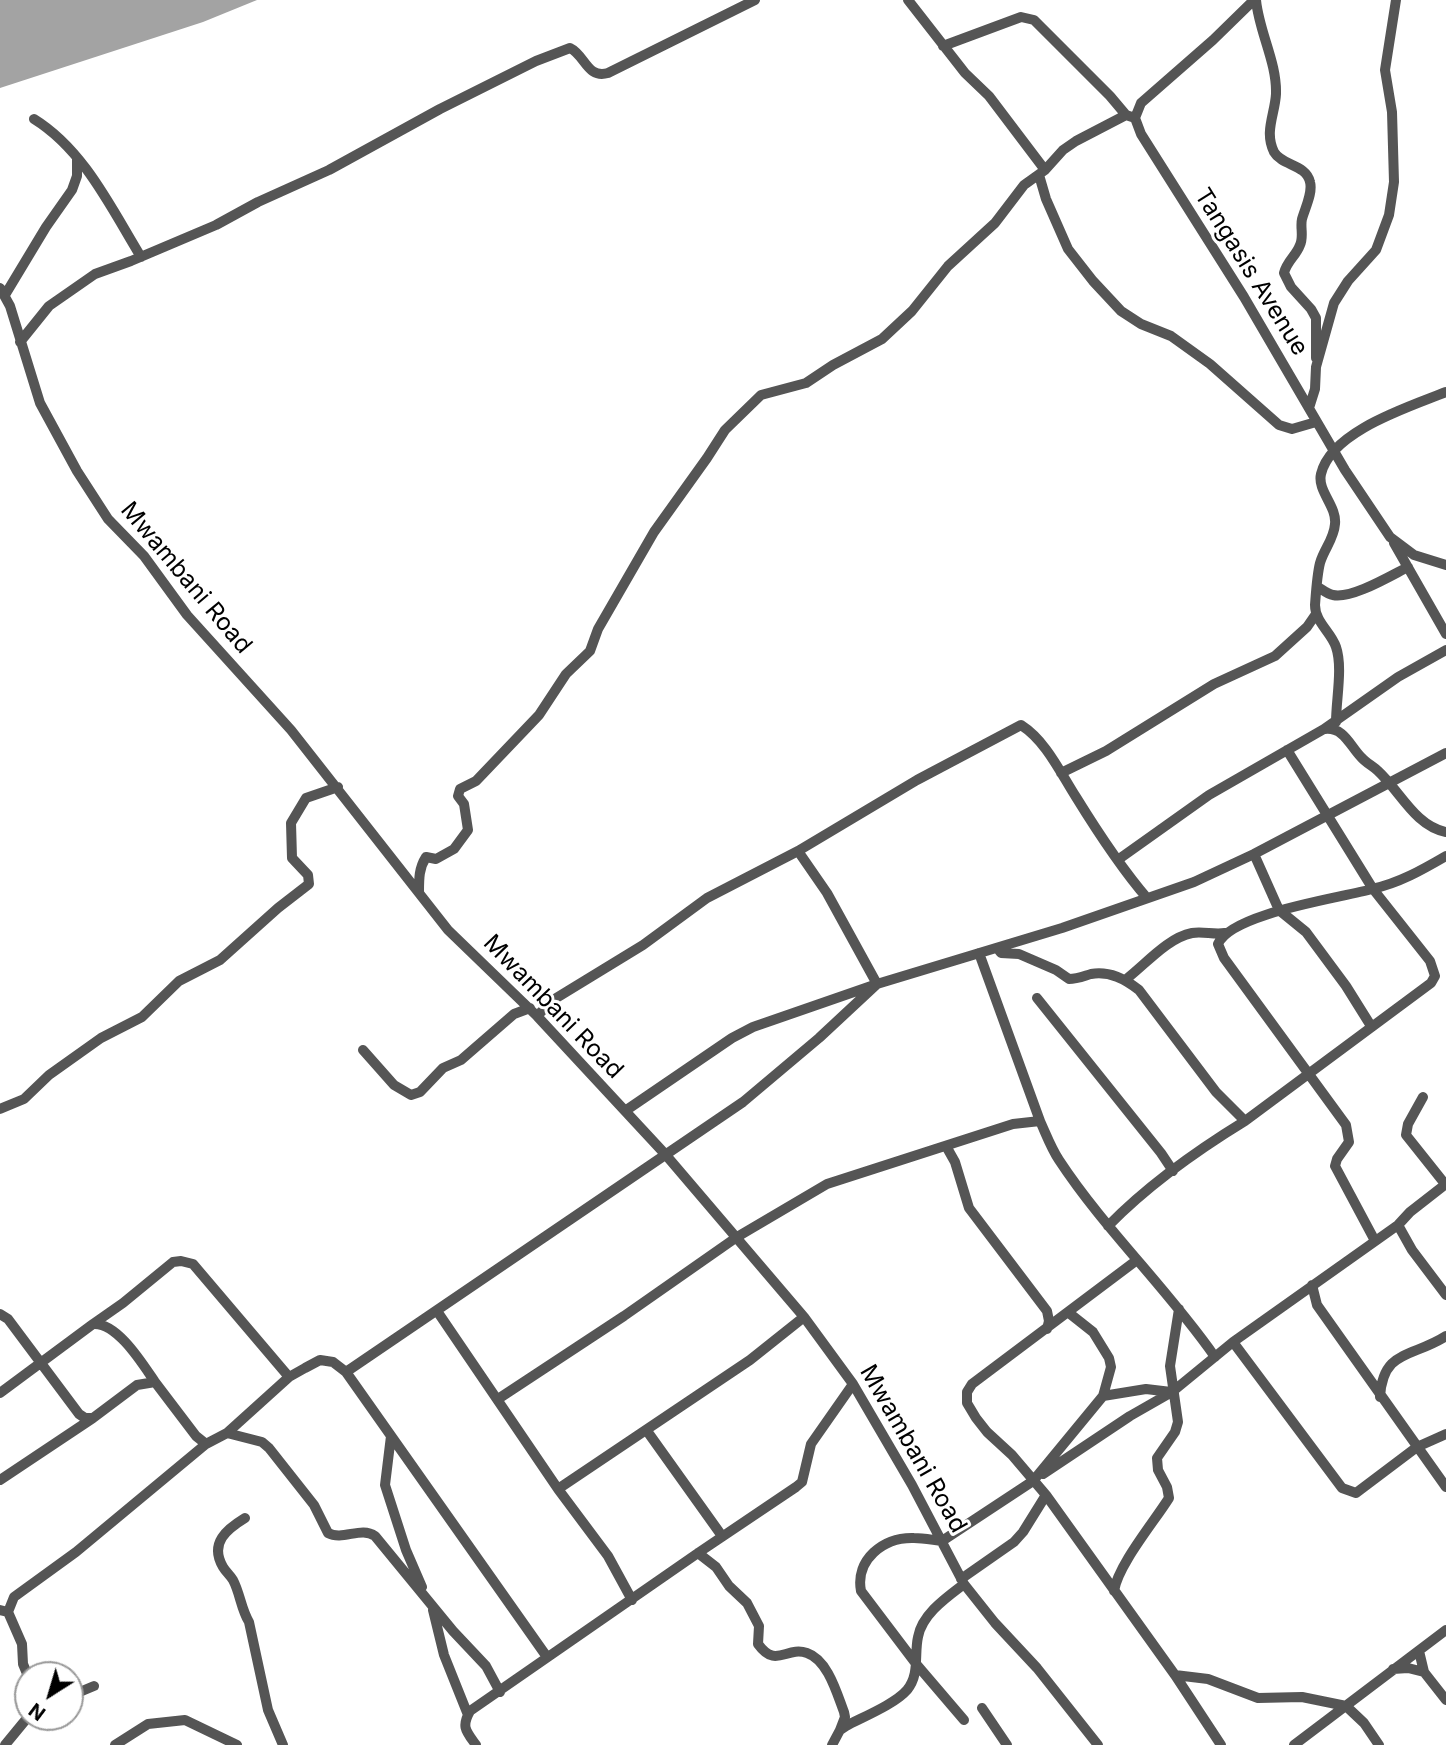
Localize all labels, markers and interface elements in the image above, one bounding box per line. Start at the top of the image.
street label: Tangasis Avenue [1188,183,1314,361]
street label: Mwambani Road [114,496,258,660]
street label: Mwambani Road [477,929,629,1085]
street label: Mwambani Road [853,1360,973,1538]
north arrow [14,1661,84,1731]
text: N [25,1698,50,1725]

